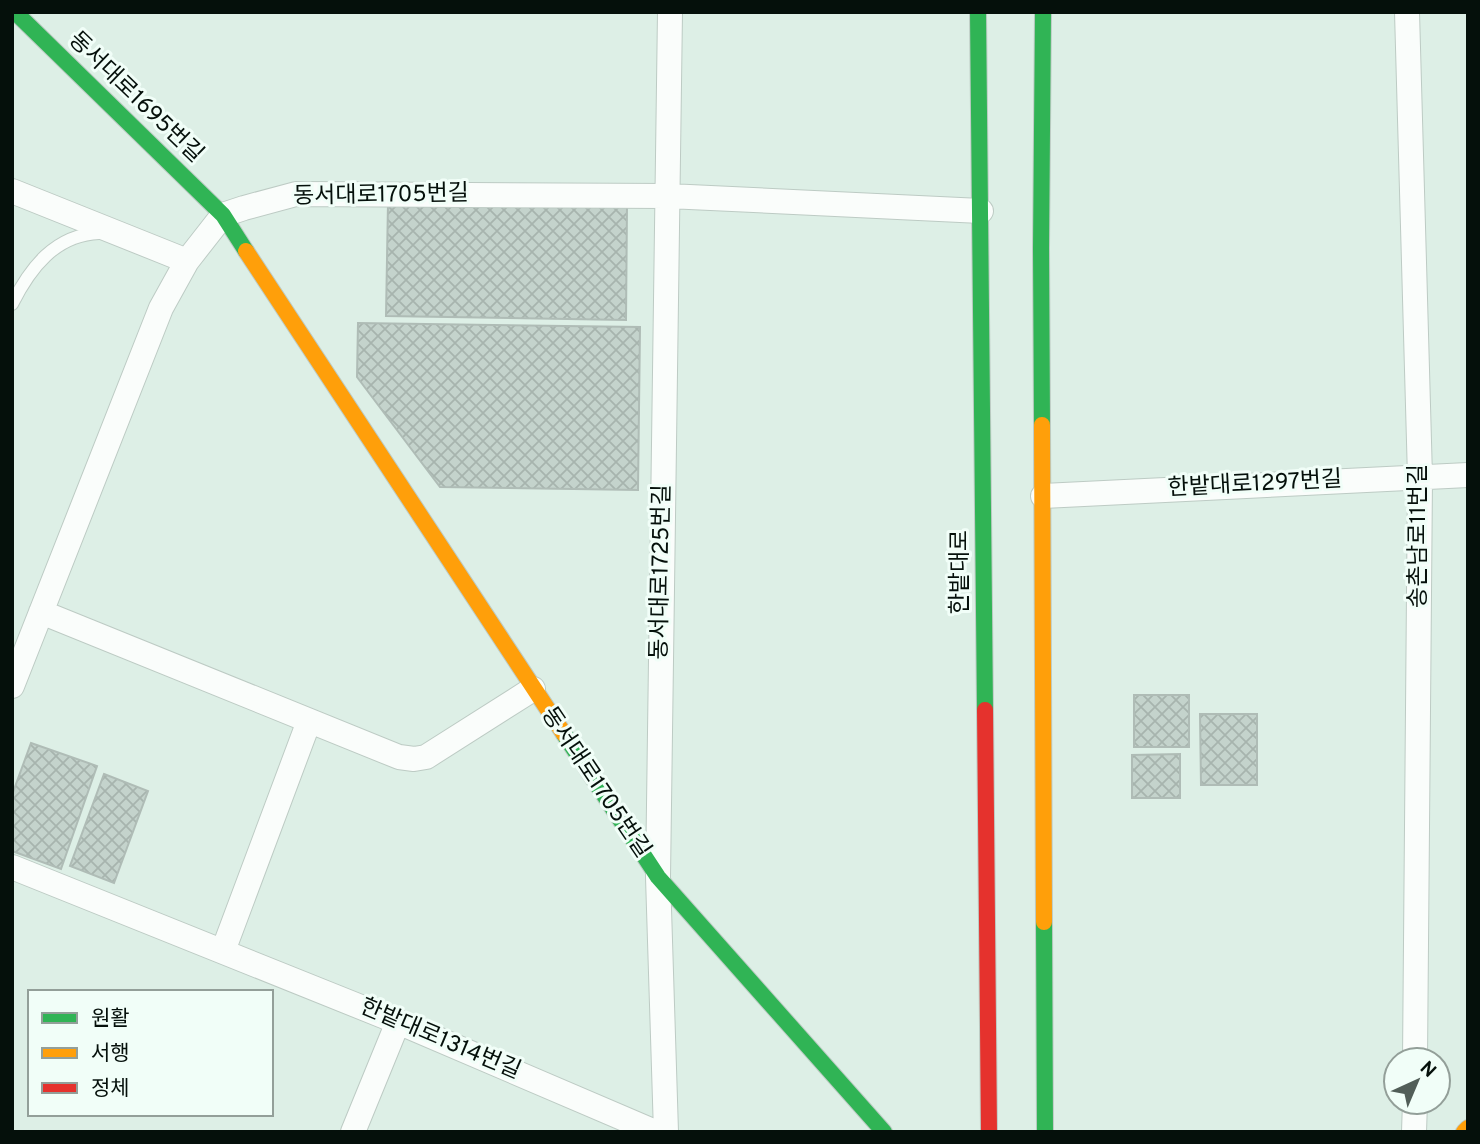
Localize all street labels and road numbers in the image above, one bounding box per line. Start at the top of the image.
street label: 동서대로1695번길 [61,26,209,170]
street label: 동서대로1705번길 [293,180,469,212]
street label: 송촌남로11번길 [1405,464,1434,608]
street label: 한밭대로1297번길 [1167,466,1343,504]
street label: 동서대로1725번길 [646,484,678,660]
street label: 한밭대로 [947,530,976,614]
street label: 동서대로1705번길 [534,702,656,864]
street label: 한밭대로1314번길 [355,993,525,1087]

